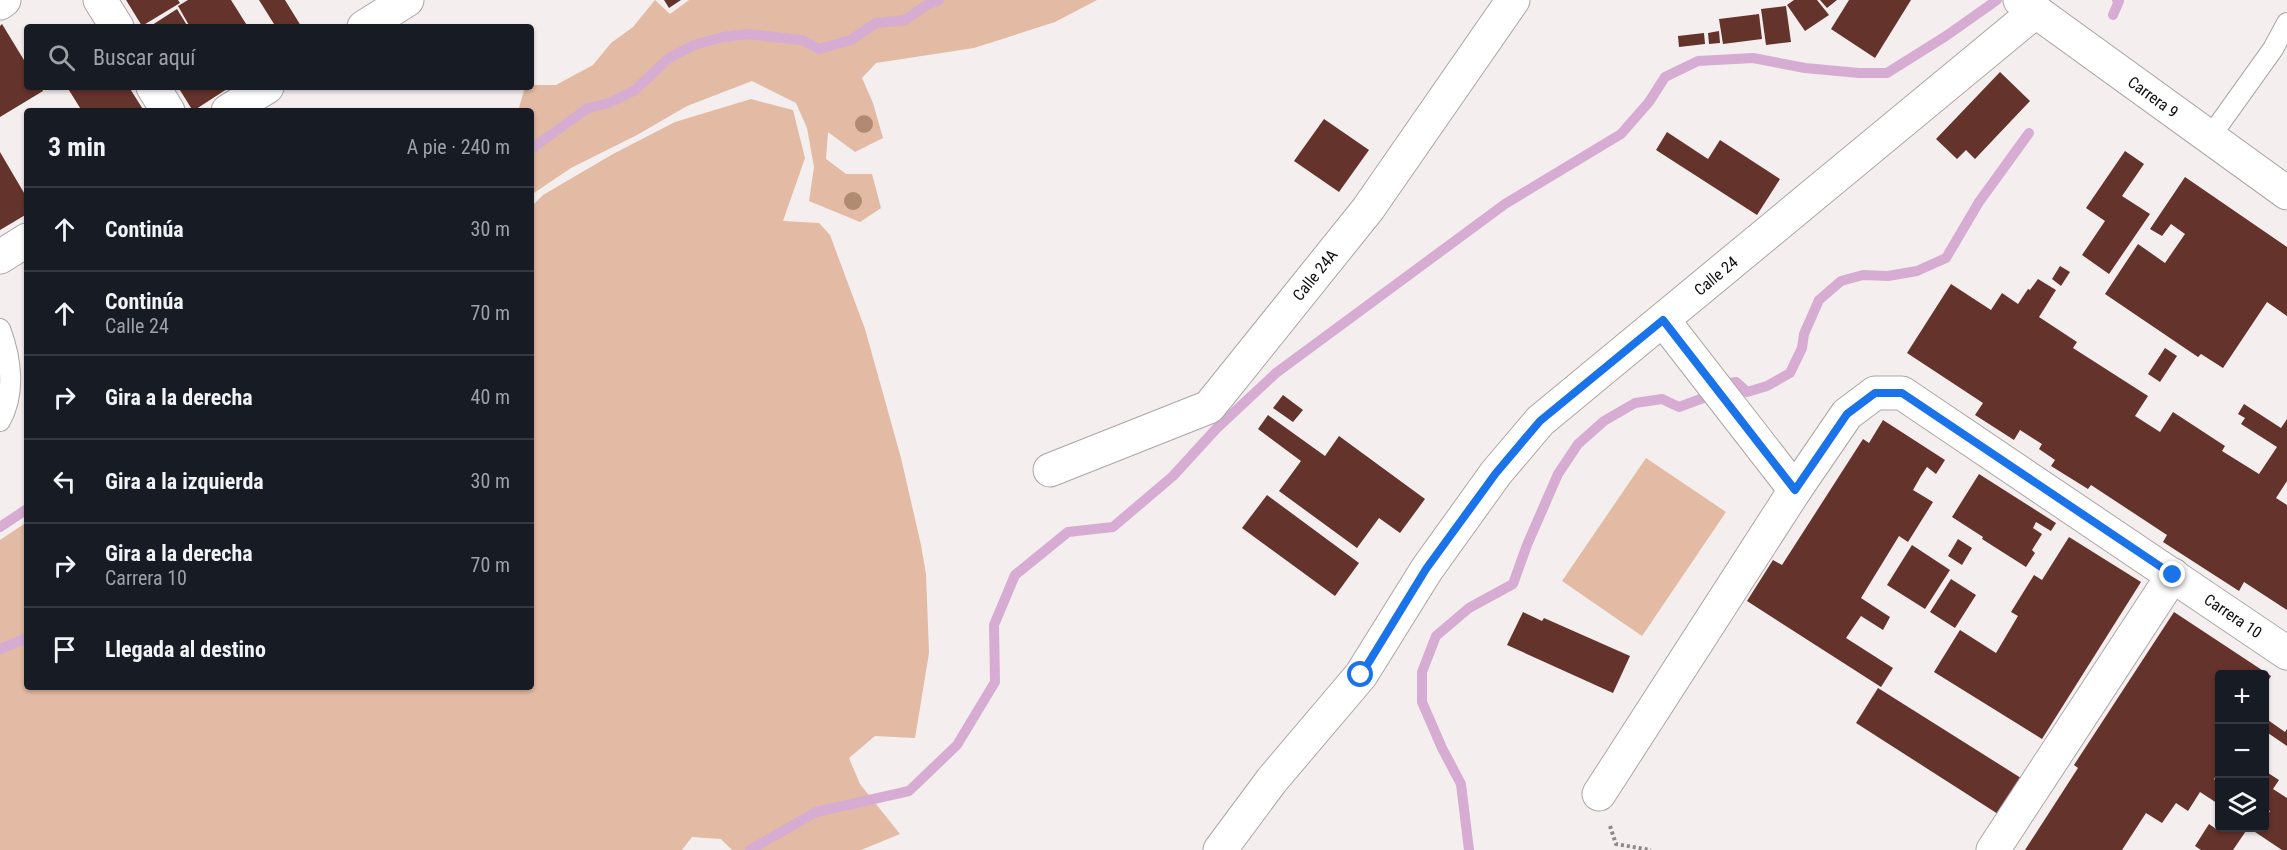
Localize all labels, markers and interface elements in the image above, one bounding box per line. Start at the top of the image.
search box [24,24,534,90]
icon: search [45,41,78,74]
text: Buscar aquí [93,45,196,70]
street label: Carrera 9 [2124,72,2182,122]
text: 3 min [48,132,106,162]
text: A pie · 240 m [407,135,510,159]
icon: ahead [48,213,81,246]
text: Continúa [105,217,184,242]
text: 30 m [471,217,510,241]
street label: Calle 24A [1289,246,1341,304]
street label: Calle 24 [1690,252,1742,300]
text: Continúa [105,289,184,314]
icon: ahead [48,297,81,330]
text: 70 m [471,301,510,325]
text: Calle 24 [105,314,169,338]
icon: right [48,381,81,414]
text: Gira a la derecha [105,385,253,410]
text: 40 m [471,385,510,409]
icon: left [48,465,81,498]
text: Gira a la izquierda [105,469,264,494]
text: 30 m [471,469,510,493]
text: Gira a la derecha [105,541,253,566]
icon: right [48,549,81,582]
text: 70 m [471,553,510,577]
route end [2159,561,2185,587]
text: Carrera 10 [105,566,187,590]
street label: Carrera 10 [2201,590,2265,642]
icon: arrive [48,633,81,666]
text: Llegada al destino [105,637,266,662]
route start [1347,661,1373,687]
map controls [2215,670,2269,832]
button: + [2215,670,2269,724]
button: − [2215,724,2269,778]
button: layers [2215,778,2269,832]

